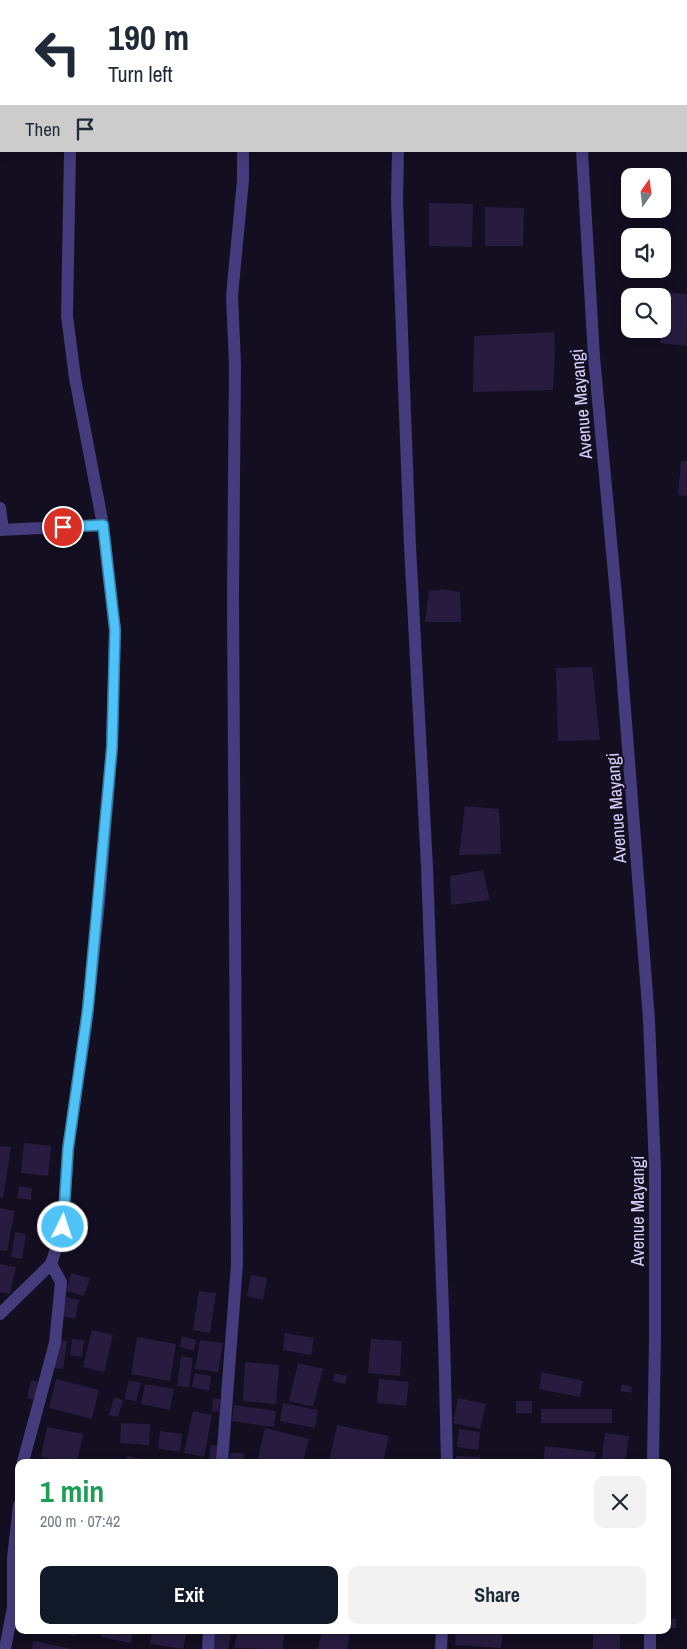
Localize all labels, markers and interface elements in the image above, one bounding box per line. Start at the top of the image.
text: 190 m [108,14,189,61]
icon: left [25,20,90,85]
text: Turn left [108,59,173,89]
icon: arrive [71,115,99,143]
text: Then [25,116,61,142]
north arrow [621,168,671,218]
map controls [621,168,671,338]
button: sound [621,228,671,278]
button: search [621,288,671,338]
street label: Avenue Mayangi [564,348,598,461]
pin [42,506,84,548]
icon: arrive [49,513,77,541]
street label: Avenue Mayangi [600,752,632,865]
street label: Avenue Mayangi [625,1156,650,1267]
position arrow [36,1200,88,1252]
text: 1 min [40,1471,104,1511]
button: close [594,1476,646,1528]
text: 200 m · 07:42 [40,1510,120,1532]
button: Exit [40,1566,338,1624]
button: Share [348,1566,646,1624]

